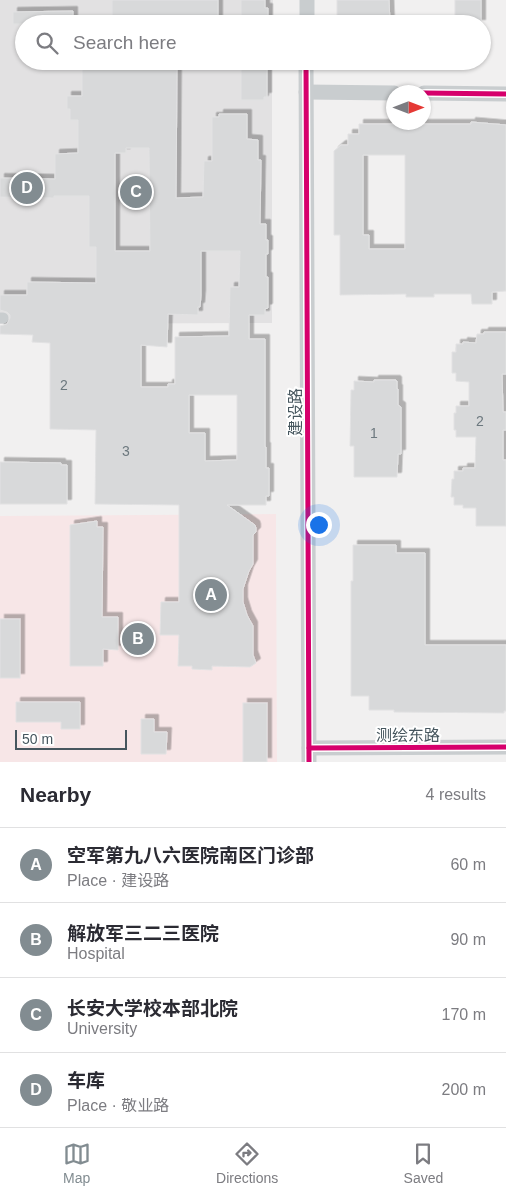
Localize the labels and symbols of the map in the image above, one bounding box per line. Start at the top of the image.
north arrow [386,85,431,130]
pin: D [11,169,43,207]
pin: C [120,173,152,211]
house number: 2 [60,377,68,393]
street label: 建设路 [287,388,304,436]
house number: 2 [476,413,484,429]
house number: 1 [370,425,378,441]
house number: 3 [122,443,130,459]
your location [306,512,332,538]
pin: A [195,576,227,614]
pin: B [122,620,154,658]
scale bar [15,727,128,750]
street label: 测绘东路 [376,727,440,744]

